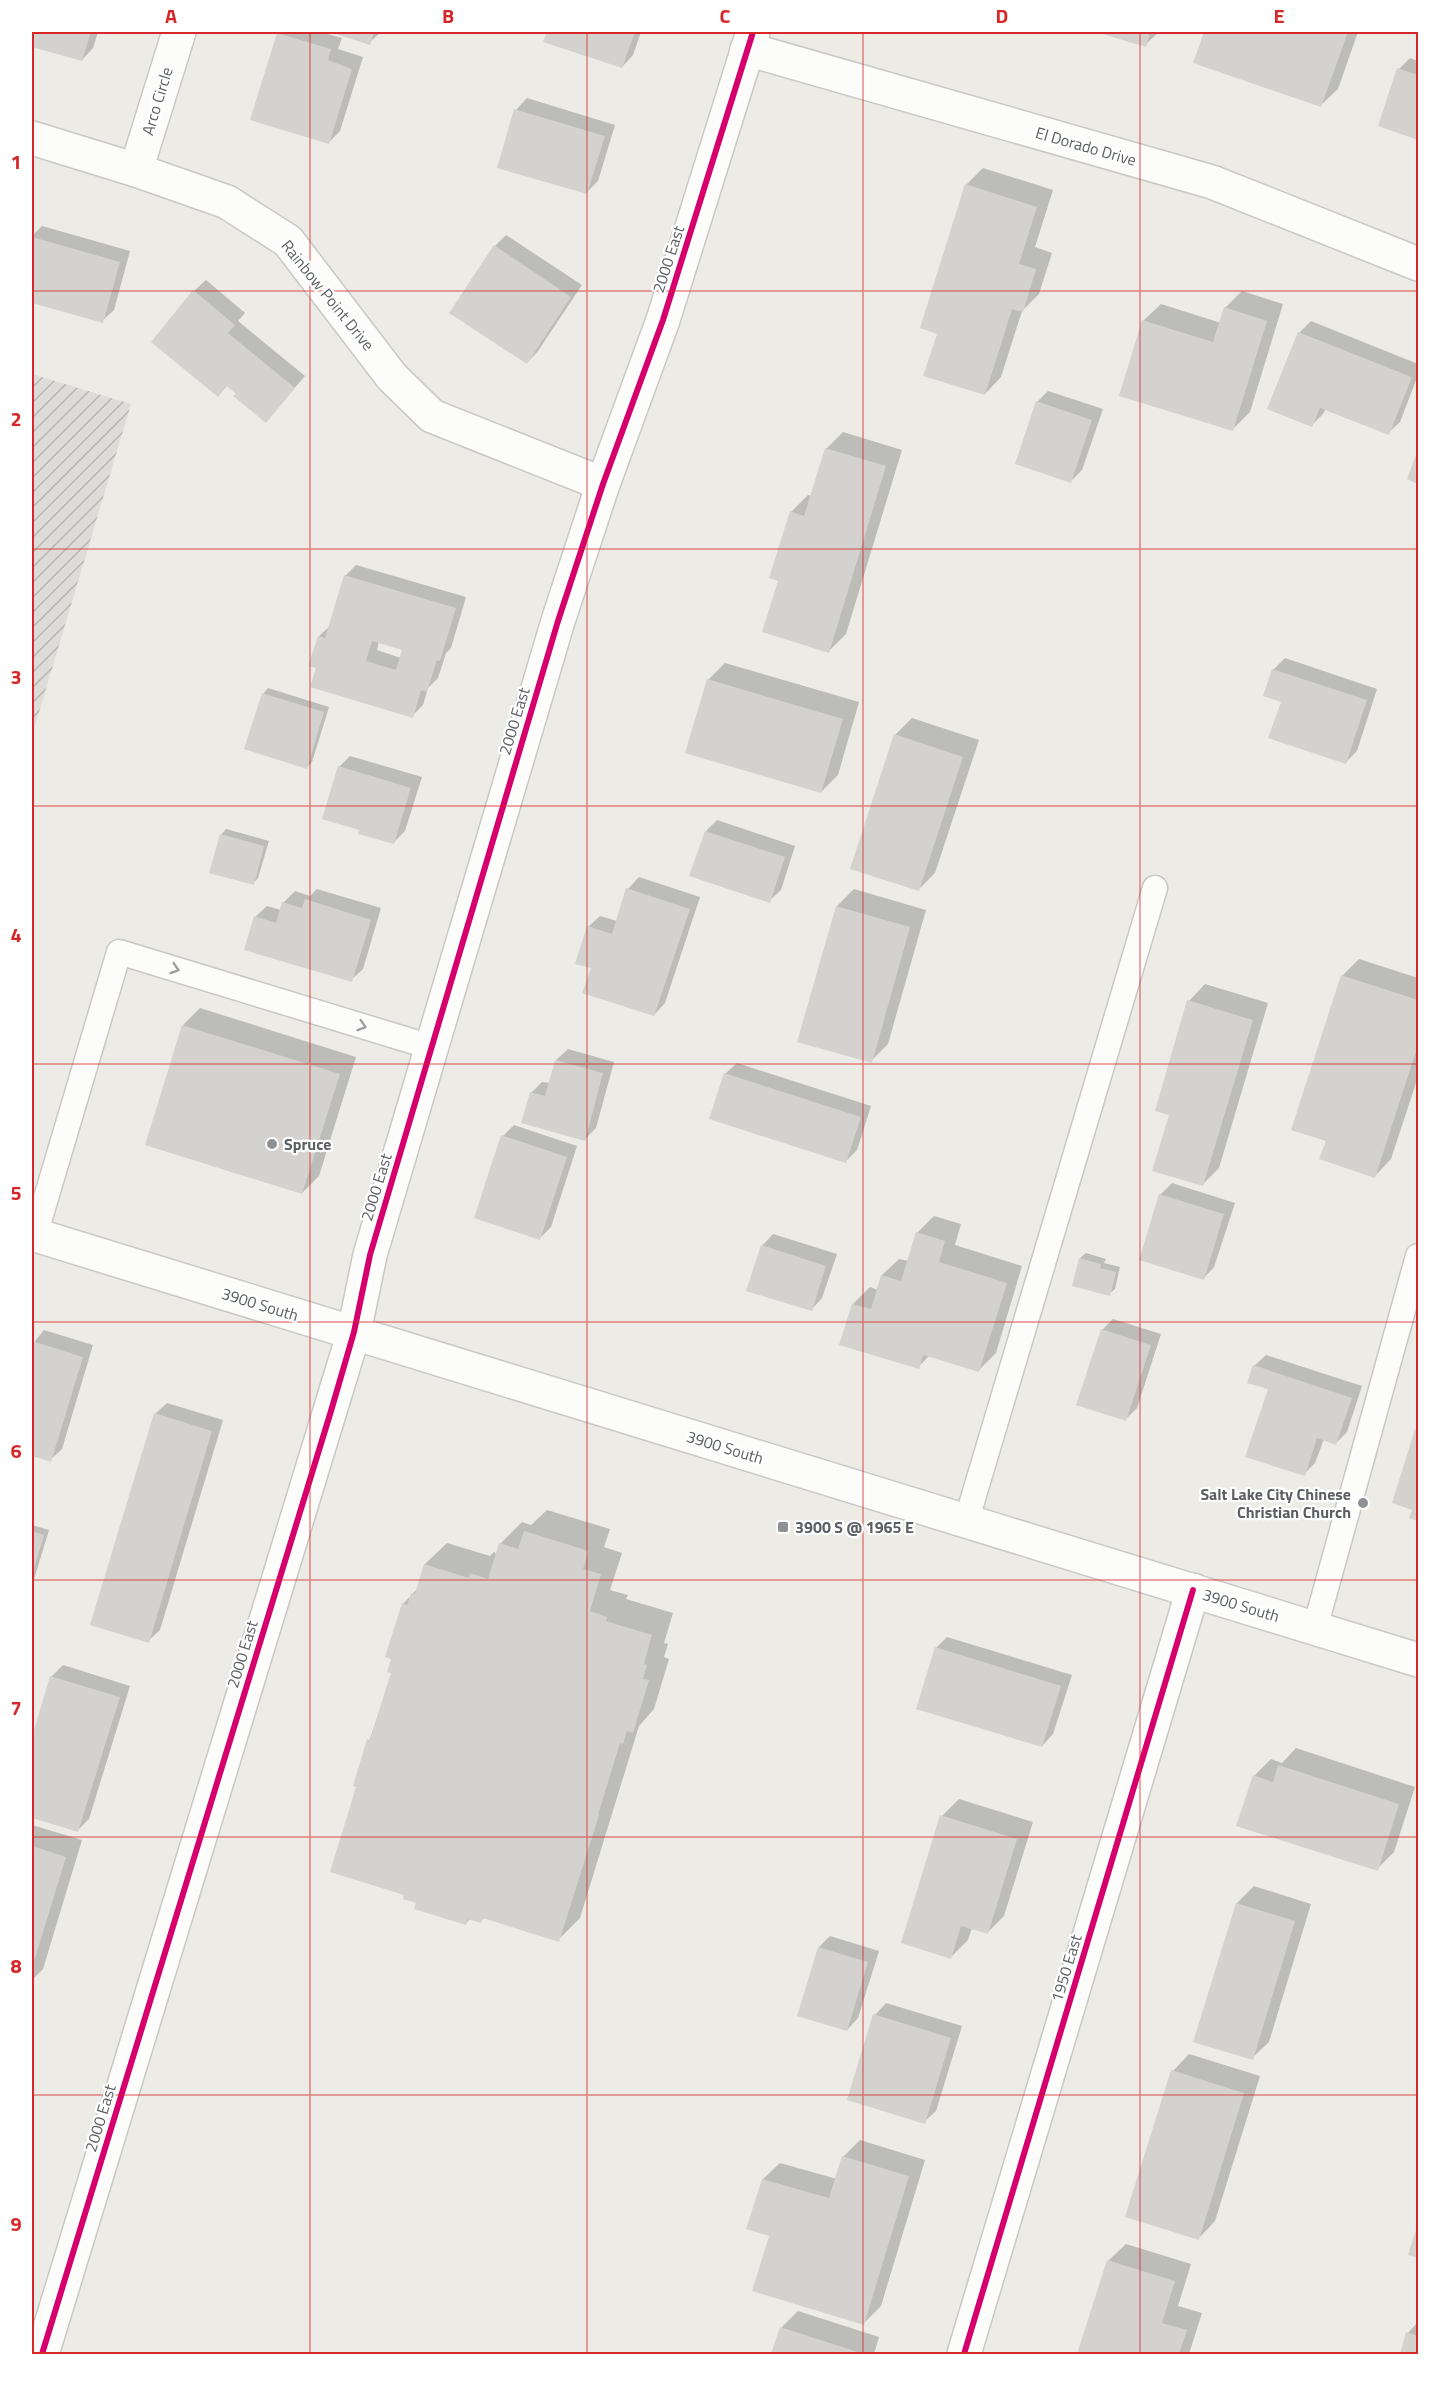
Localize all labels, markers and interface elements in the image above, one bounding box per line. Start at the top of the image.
text: A [165,0,177,31]
text: B [442,0,454,31]
text: C [720,0,731,31]
text: D [996,0,1008,31]
text: E [1273,0,1285,31]
street label: Arco Circle [135,64,179,138]
street label: El Dorado Drive [1033,120,1139,172]
text: 1 [10,146,22,177]
street label: 2000 East [646,222,690,296]
street label: Rainbow Point Drive [276,234,380,356]
text: 2 [10,403,22,434]
text: 3 [10,661,22,692]
street label: 2000 East [492,684,536,758]
text: 4 [10,919,22,950]
one-way arrow [169,962,180,974]
one-way arrow [356,1019,367,1031]
place label: Spruce [284,1132,331,1156]
marker: Spruce [265,1137,279,1151]
street label: 2000 East [354,1150,398,1224]
text: 5 [10,1177,22,1208]
street label: 3900 South [219,1281,301,1327]
street label: 3900 South [684,1424,766,1470]
text: 6 [10,1435,22,1466]
place label: Salt Lake City Chinese Christian Church [1200,1482,1351,1524]
marker: Salt Lake City Chinese Christian Church [1356,1496,1370,1510]
place label: 3900 S @ 1965 E [795,1515,914,1539]
marker: 3900 S @ 1965 E [776,1520,790,1534]
street label: 3900 South [1200,1582,1282,1628]
street label: 2000 East [220,1617,264,1691]
text: 7 [10,1692,22,1723]
street label: 1950 East [1044,1931,1088,2005]
text: 8 [10,1950,22,1981]
street label: 2000 East [78,2081,122,2155]
text: 9 [10,2208,22,2239]

